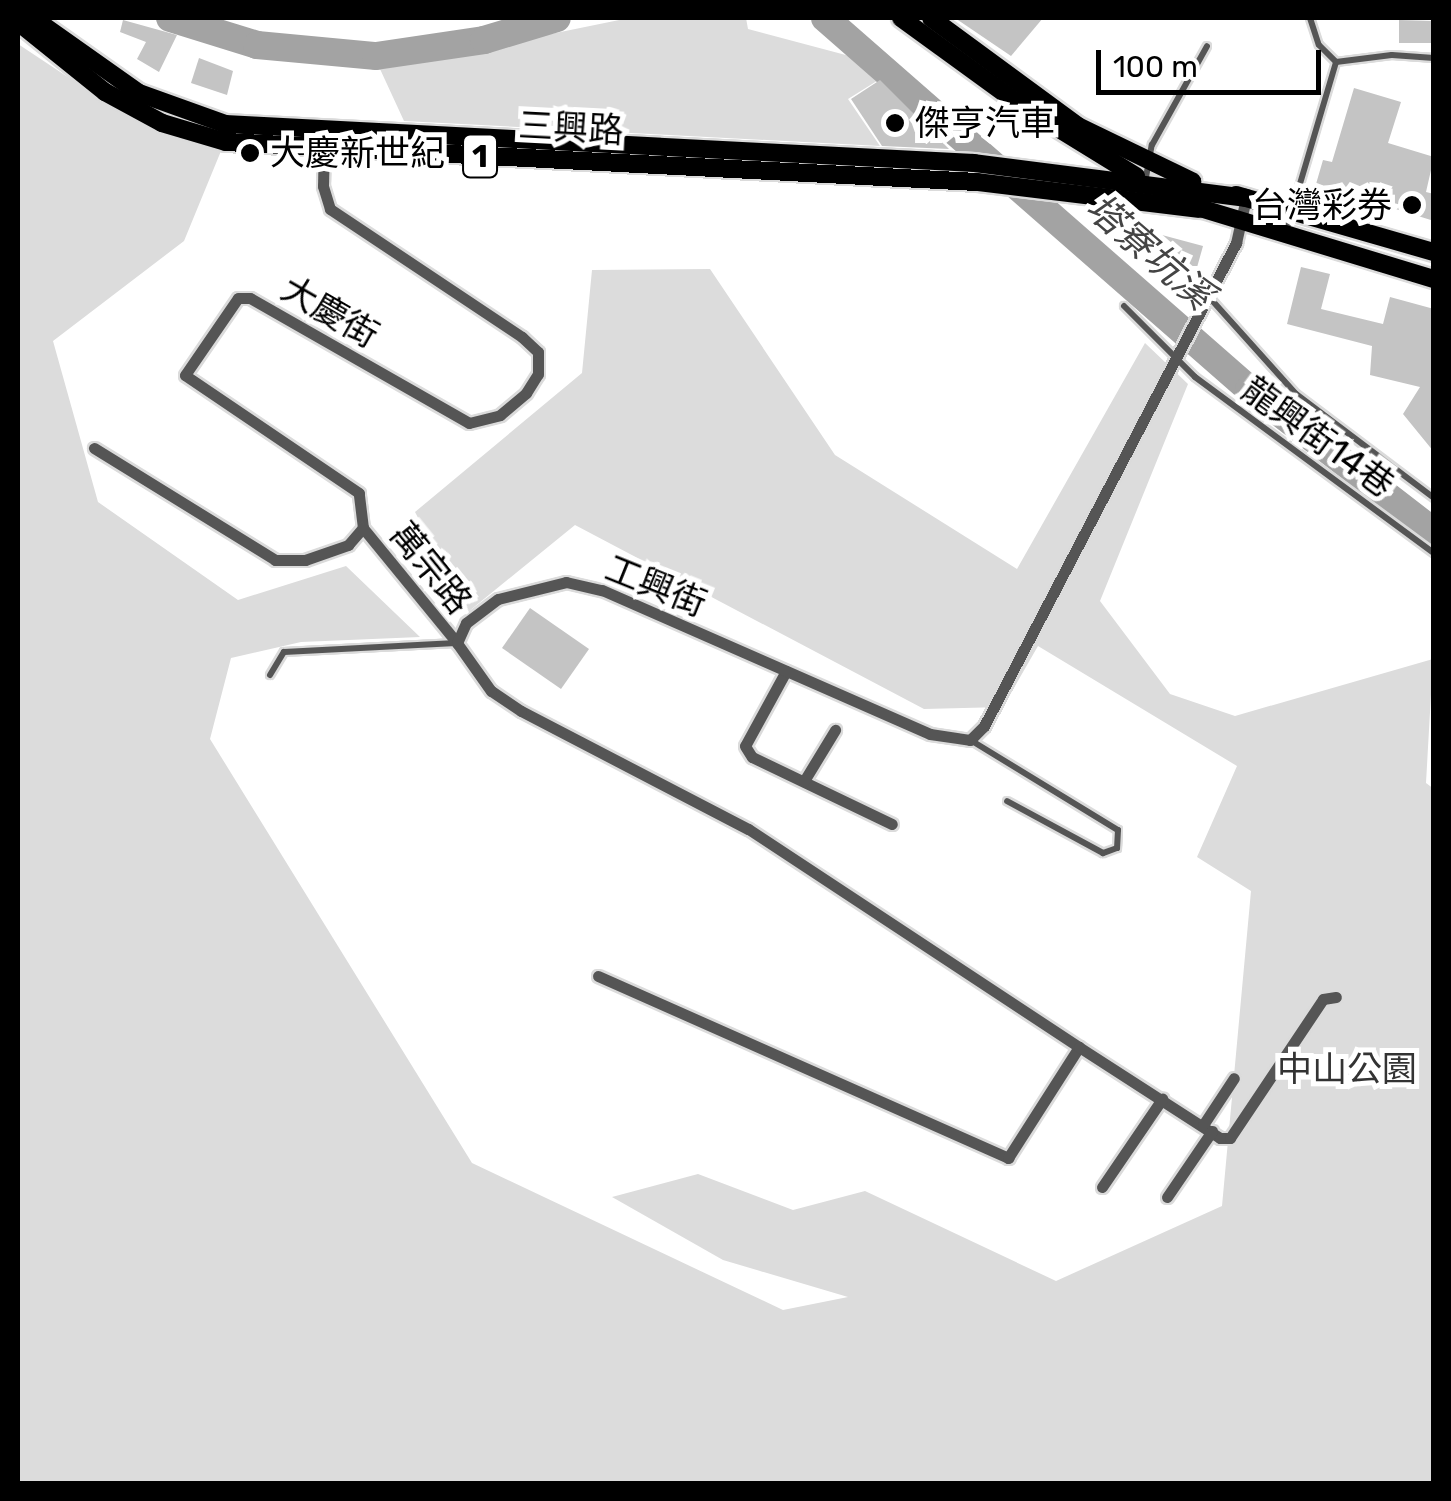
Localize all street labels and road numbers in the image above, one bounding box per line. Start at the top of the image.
street label: 三興路 [517,104,625,152]
road number: 1 [460,129,500,183]
street label: 大慶街 [274,268,386,356]
street label: 龍興街14巷 [1234,368,1402,506]
street label: 萬宗路 [382,514,480,622]
street label: 工興街 [599,547,713,625]

